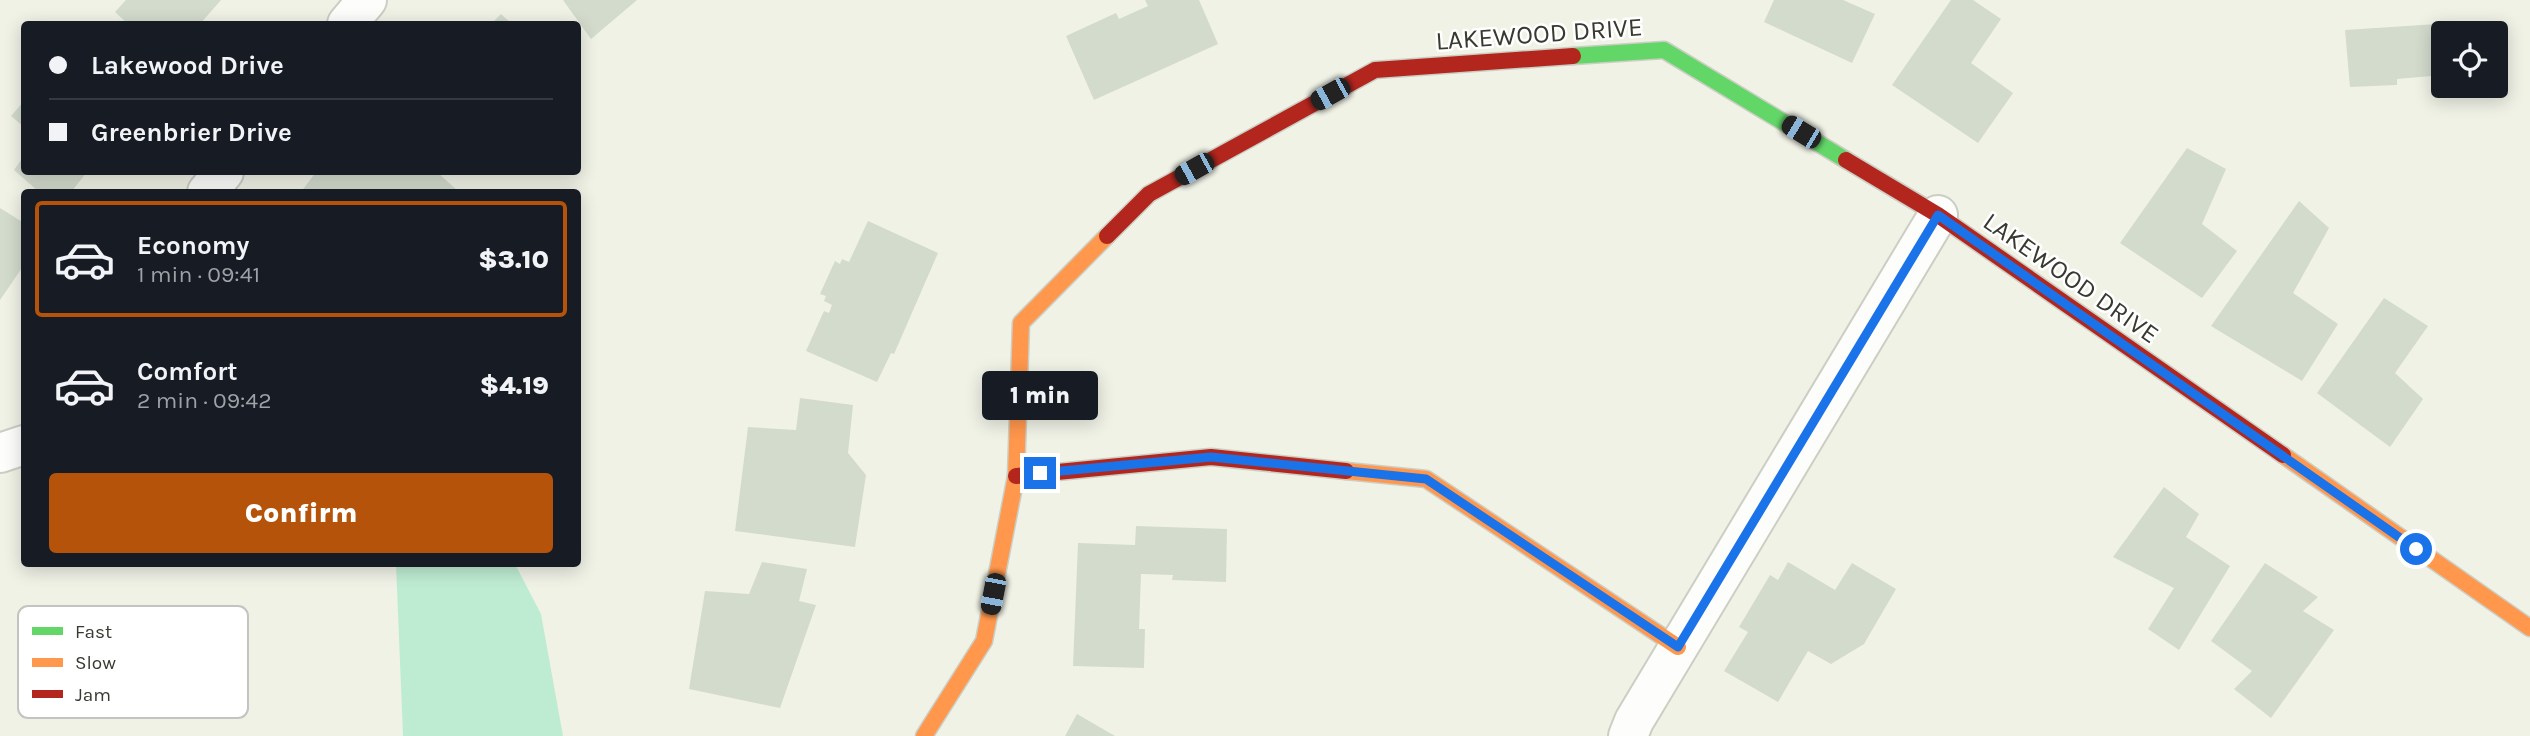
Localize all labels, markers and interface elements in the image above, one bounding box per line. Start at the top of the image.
street label: LAKEWOOD DRIVE [1435,11,1643,57]
map controls [2431,21,2508,98]
button: locate [2431,21,2508,98]
text: Lakewood Drive [91,50,284,81]
car [1307,75,1354,113]
car [1778,112,1825,152]
text: Greenbrier Drive [91,117,292,148]
car [1171,150,1218,188]
street label: LAKEWOOD DRIVE [1977,206,2165,350]
icon: car [53,228,116,291]
text: Economy [137,230,249,261]
text: $3.10 [478,244,549,275]
text: 1 min · 09:41 [137,261,260,288]
icon: car [53,354,116,417]
text: Comfort [137,356,238,387]
text: $4.19 [480,370,549,401]
callout: 1 min [982,372,1098,420]
text: 1 min [1010,382,1070,409]
text: 2 min · 09:42 [137,387,272,414]
route end [1024,457,1056,489]
button: Confirm [49,473,553,553]
route start [2400,533,2432,565]
car [979,571,1008,617]
legend [18,606,248,718]
text: Fast [75,621,112,643]
text: Slow [75,652,116,674]
text: Jam [75,684,111,706]

